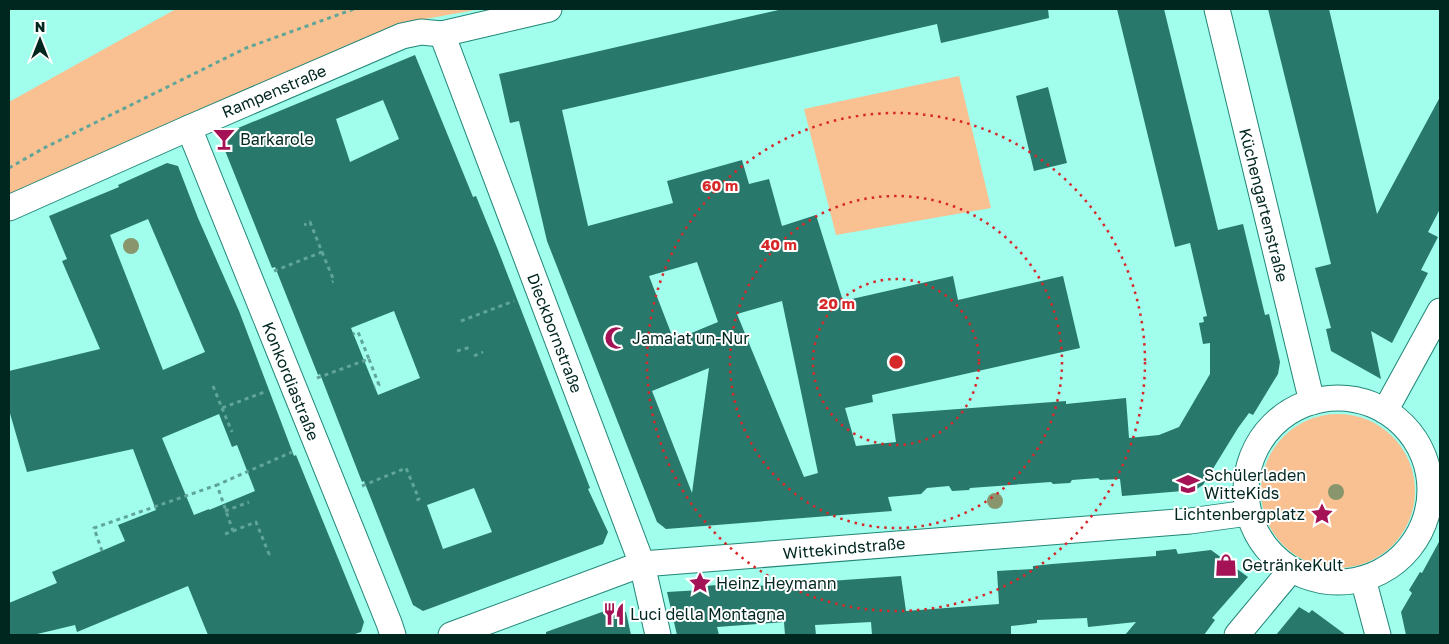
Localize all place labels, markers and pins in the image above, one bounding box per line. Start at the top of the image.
bar icon: Barkarole [211,126,237,152]
place label: Barkarole [240,129,314,149]
mosque icon: Jama'at un-Nur [603,325,629,351]
place label: Jama'at un-Nur [632,328,749,348]
centre of rings [887,353,905,371]
place label: Schülerladen WitteKids [1204,465,1306,503]
school or university icon: Schülerladen WitteKids [1175,471,1201,497]
place icon: Lichtenbergplatz [1309,501,1335,527]
place label: Lichtenbergplatz [1174,504,1305,524]
shop icon: GetränkeKult [1213,552,1239,578]
place label: GetränkeKult [1242,555,1344,575]
place icon: Heinz Heymann [687,570,713,596]
place label: Heinz Heymann [716,573,837,593]
restaurant icon: Luci della Montagna [601,601,627,627]
place label: Luci della Montagna [630,604,785,624]

